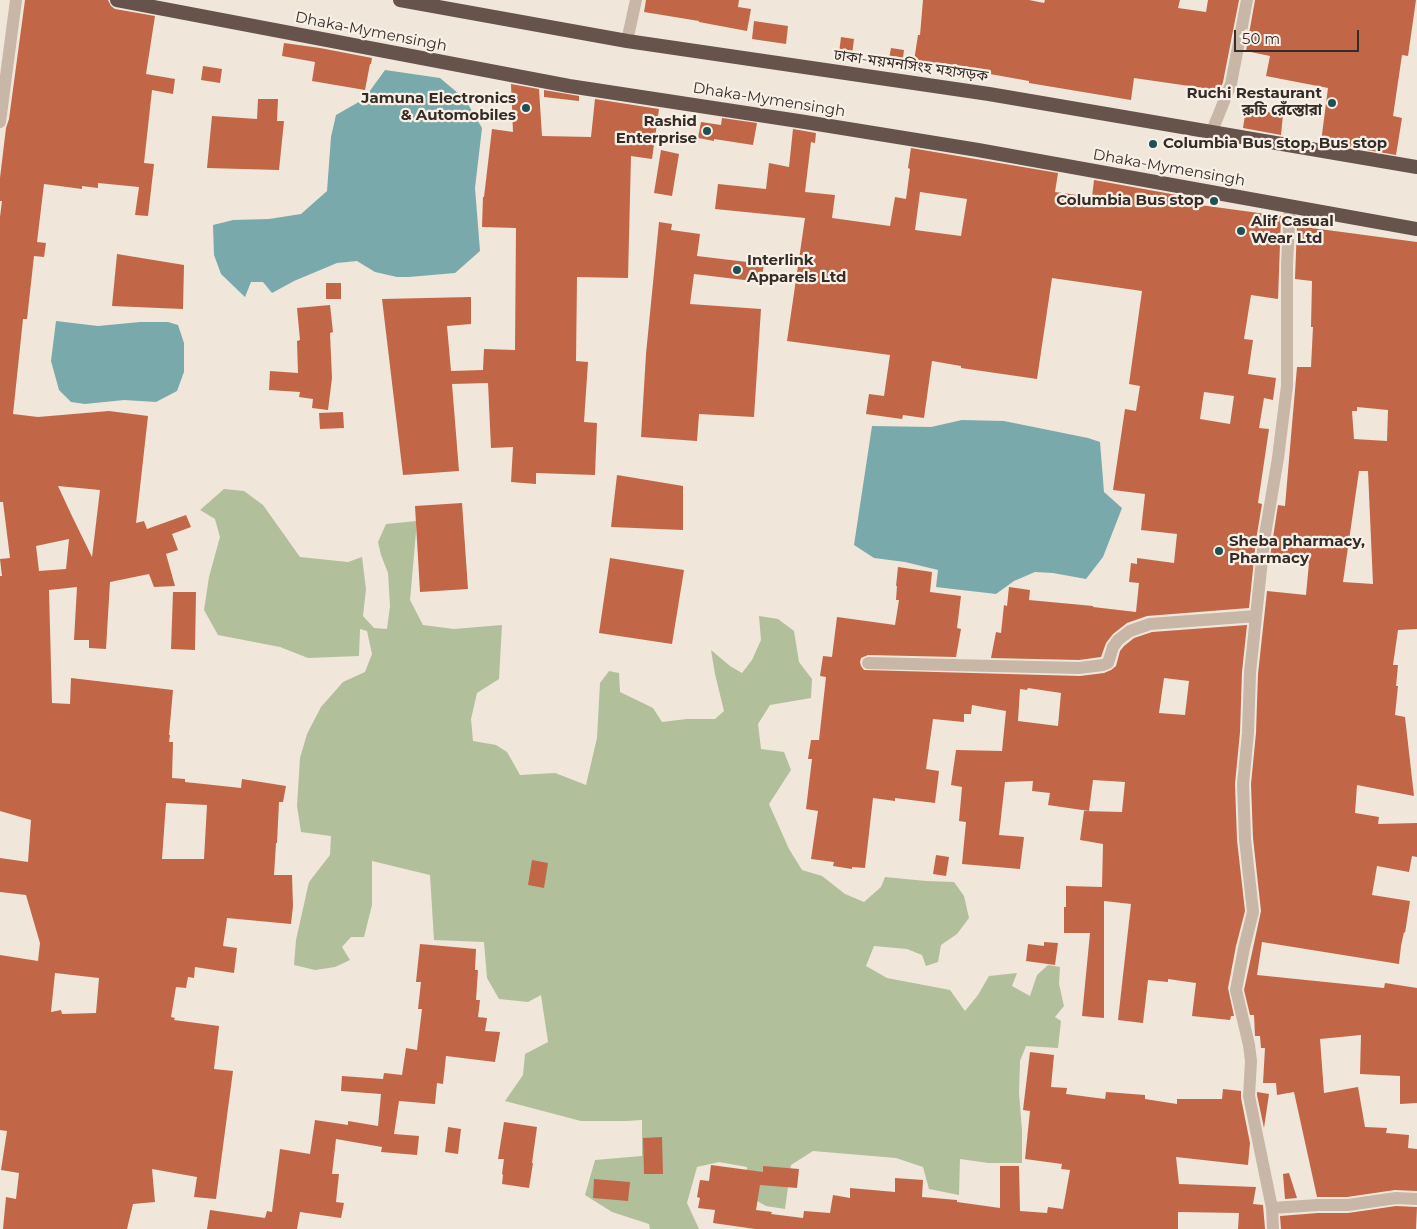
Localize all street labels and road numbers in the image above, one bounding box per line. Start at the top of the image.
street label: Dhaka-Mymensingh [294,8,448,56]
street label: ঢাকা-ময়মনসিংহ মহাসড়ক [833,46,989,86]
street label: Dhaka-Mymensingh [691,79,847,121]
street label: Dhaka-Mymensingh [1091,146,1247,190]

